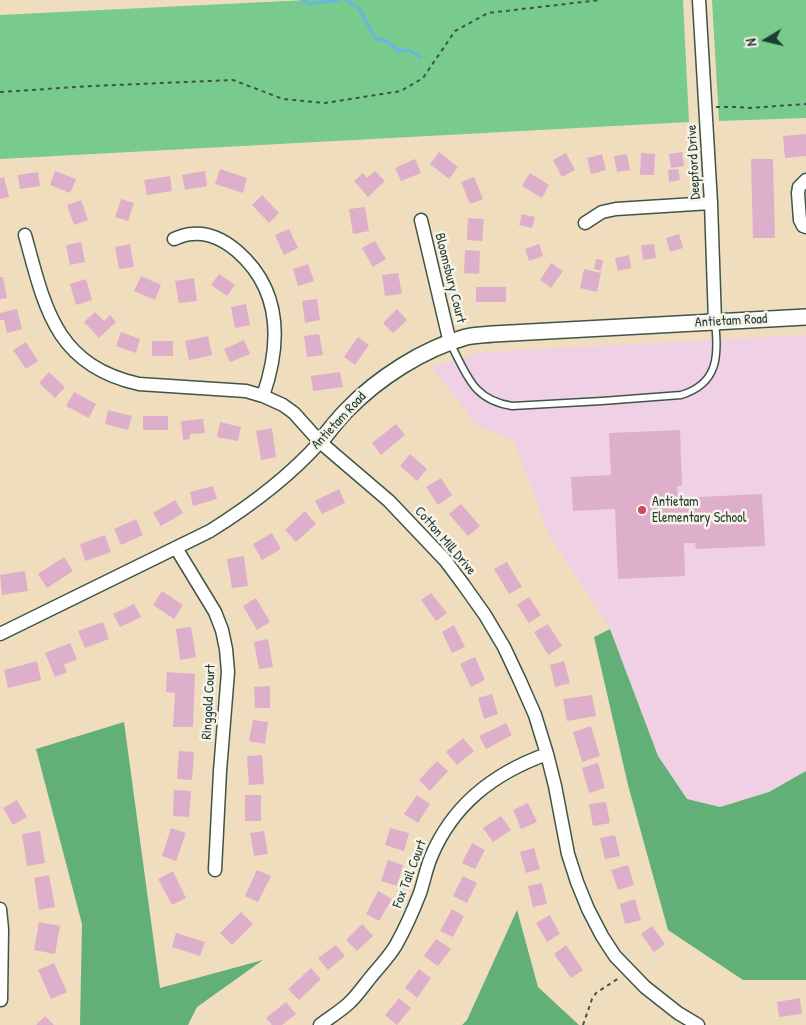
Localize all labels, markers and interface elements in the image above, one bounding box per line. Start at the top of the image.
north arrow [741,15,791,65]
text: N [741,37,761,48]
street label: Deepford Drive [684,124,704,200]
street label: Bloomsbury Court [431,231,469,325]
street label: Antietam Road [694,311,768,331]
street label: Antietam Road [308,389,370,453]
place label: Antietam Elementary School [652,494,746,526]
street label: Cotton Mill Drive [411,503,479,579]
marker: Antietam Elementary School [636,504,648,516]
street label: Ringgold Court [199,664,219,740]
street label: Fox Tail Court [389,838,431,910]

